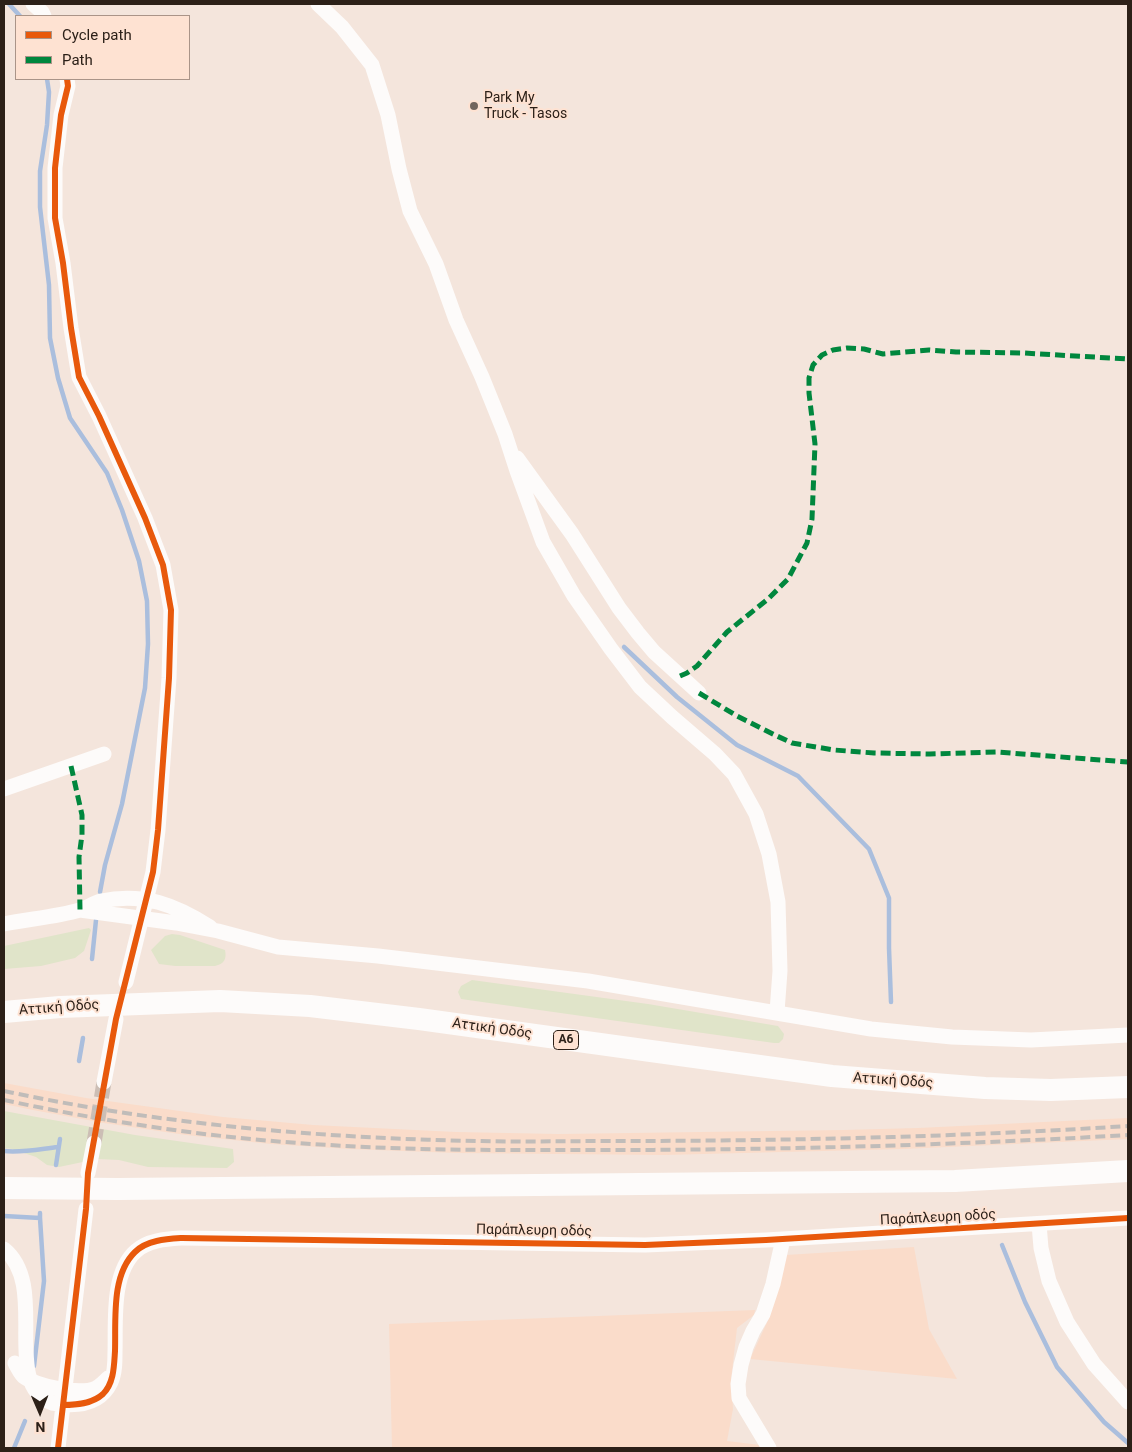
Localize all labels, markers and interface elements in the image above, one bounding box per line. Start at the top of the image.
legend [15,15,190,80]
text: Cycle path [62,26,132,44]
text: Path [62,51,93,69]
place label: Park My Truck - Tasos [484,90,567,122]
marker: Park My Truck - Tasos [468,100,480,112]
street label: Αττική Οδός [18,997,100,1019]
street label: Αττική Οδός [451,1015,533,1043]
road number: Α6 [554,1030,578,1050]
street label: Αττική Οδός [852,1070,934,1092]
street label: Παράπλευρη οδός [880,1207,996,1229]
street label: Παράπλευρη οδός [476,1222,592,1240]
north arrow [15,1387,65,1437]
text: N [35,1419,45,1435]

